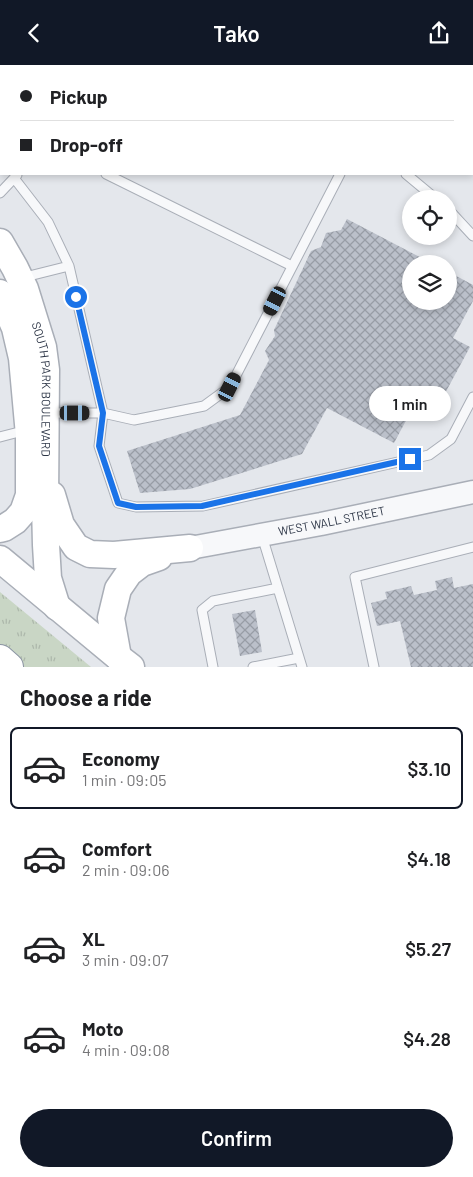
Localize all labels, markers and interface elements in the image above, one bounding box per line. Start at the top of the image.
icon: back [20,19,48,47]
icon: share [425,19,453,47]
text: Tako [213,20,260,46]
text: Pickup [50,85,108,108]
text: Drop-off [50,133,123,156]
map controls [402,190,457,310]
button: locate [402,190,457,245]
button: layers [402,255,457,310]
car [261,284,288,318]
route start [65,286,87,308]
street label: SOUTH PARK BOULEVARD [30,320,54,457]
car [216,370,243,404]
callout: 1 min [369,387,451,421]
text: 1 min [393,394,427,413]
car [60,406,90,421]
route end [399,448,421,470]
street label: WEST WALL STREET [277,503,386,538]
text: Choose a ride [20,684,152,710]
icon: car [22,746,67,791]
text: Economy [82,747,160,770]
text: $3.10 [407,757,451,780]
text: 1 min · 09:05 [82,770,167,789]
icon: car [22,836,67,881]
text: Comfort [82,837,152,860]
text: $4.18 [407,847,451,870]
text: 2 min · 09:06 [82,860,170,879]
icon: car [22,926,67,971]
text: XL [82,927,105,950]
text: $5.27 [405,937,451,960]
text: 3 min · 09:07 [82,950,169,969]
icon: car [22,1016,67,1061]
text: Moto [82,1017,124,1040]
text: $4.28 [403,1027,451,1050]
text: 4 min · 09:08 [82,1040,170,1059]
button: Confirm [20,1109,453,1167]

